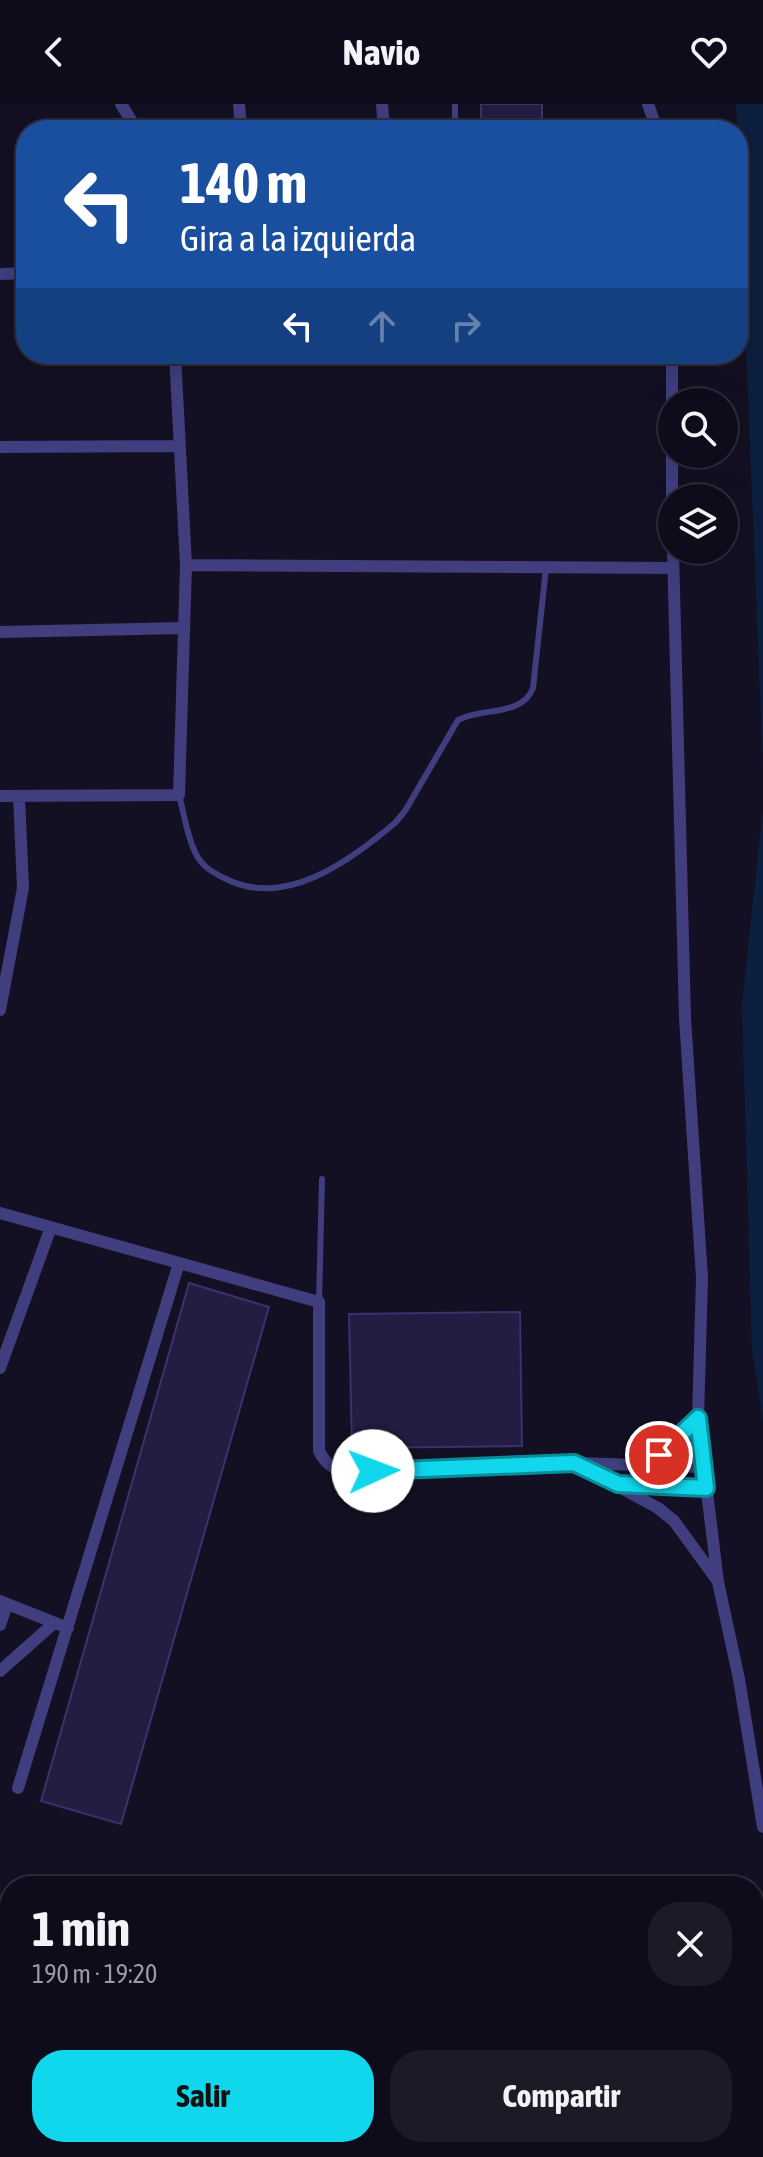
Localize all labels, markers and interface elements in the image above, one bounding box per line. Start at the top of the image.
icon: back [32,30,76,74]
icon: heart [687,30,731,74]
text: Navio [342,31,421,73]
text: 140 m [180,151,307,215]
icon: left [48,152,152,256]
text: Gira a la izquierda [180,217,416,259]
icon: left [276,304,320,348]
icon: ahead [360,304,404,348]
icon: right [444,304,488,348]
map controls [658,388,738,564]
button: search [658,388,738,468]
button: layers [658,484,738,564]
pin [625,1421,693,1489]
position arrow [331,1429,415,1513]
icon: arrive [637,1433,681,1477]
text: 1 min [32,1901,130,1956]
button: close [648,1902,732,1986]
text: 190 m · 19:20 [32,1959,157,1989]
button: Salir [32,2050,374,2142]
button: Compartir [390,2050,732,2142]

